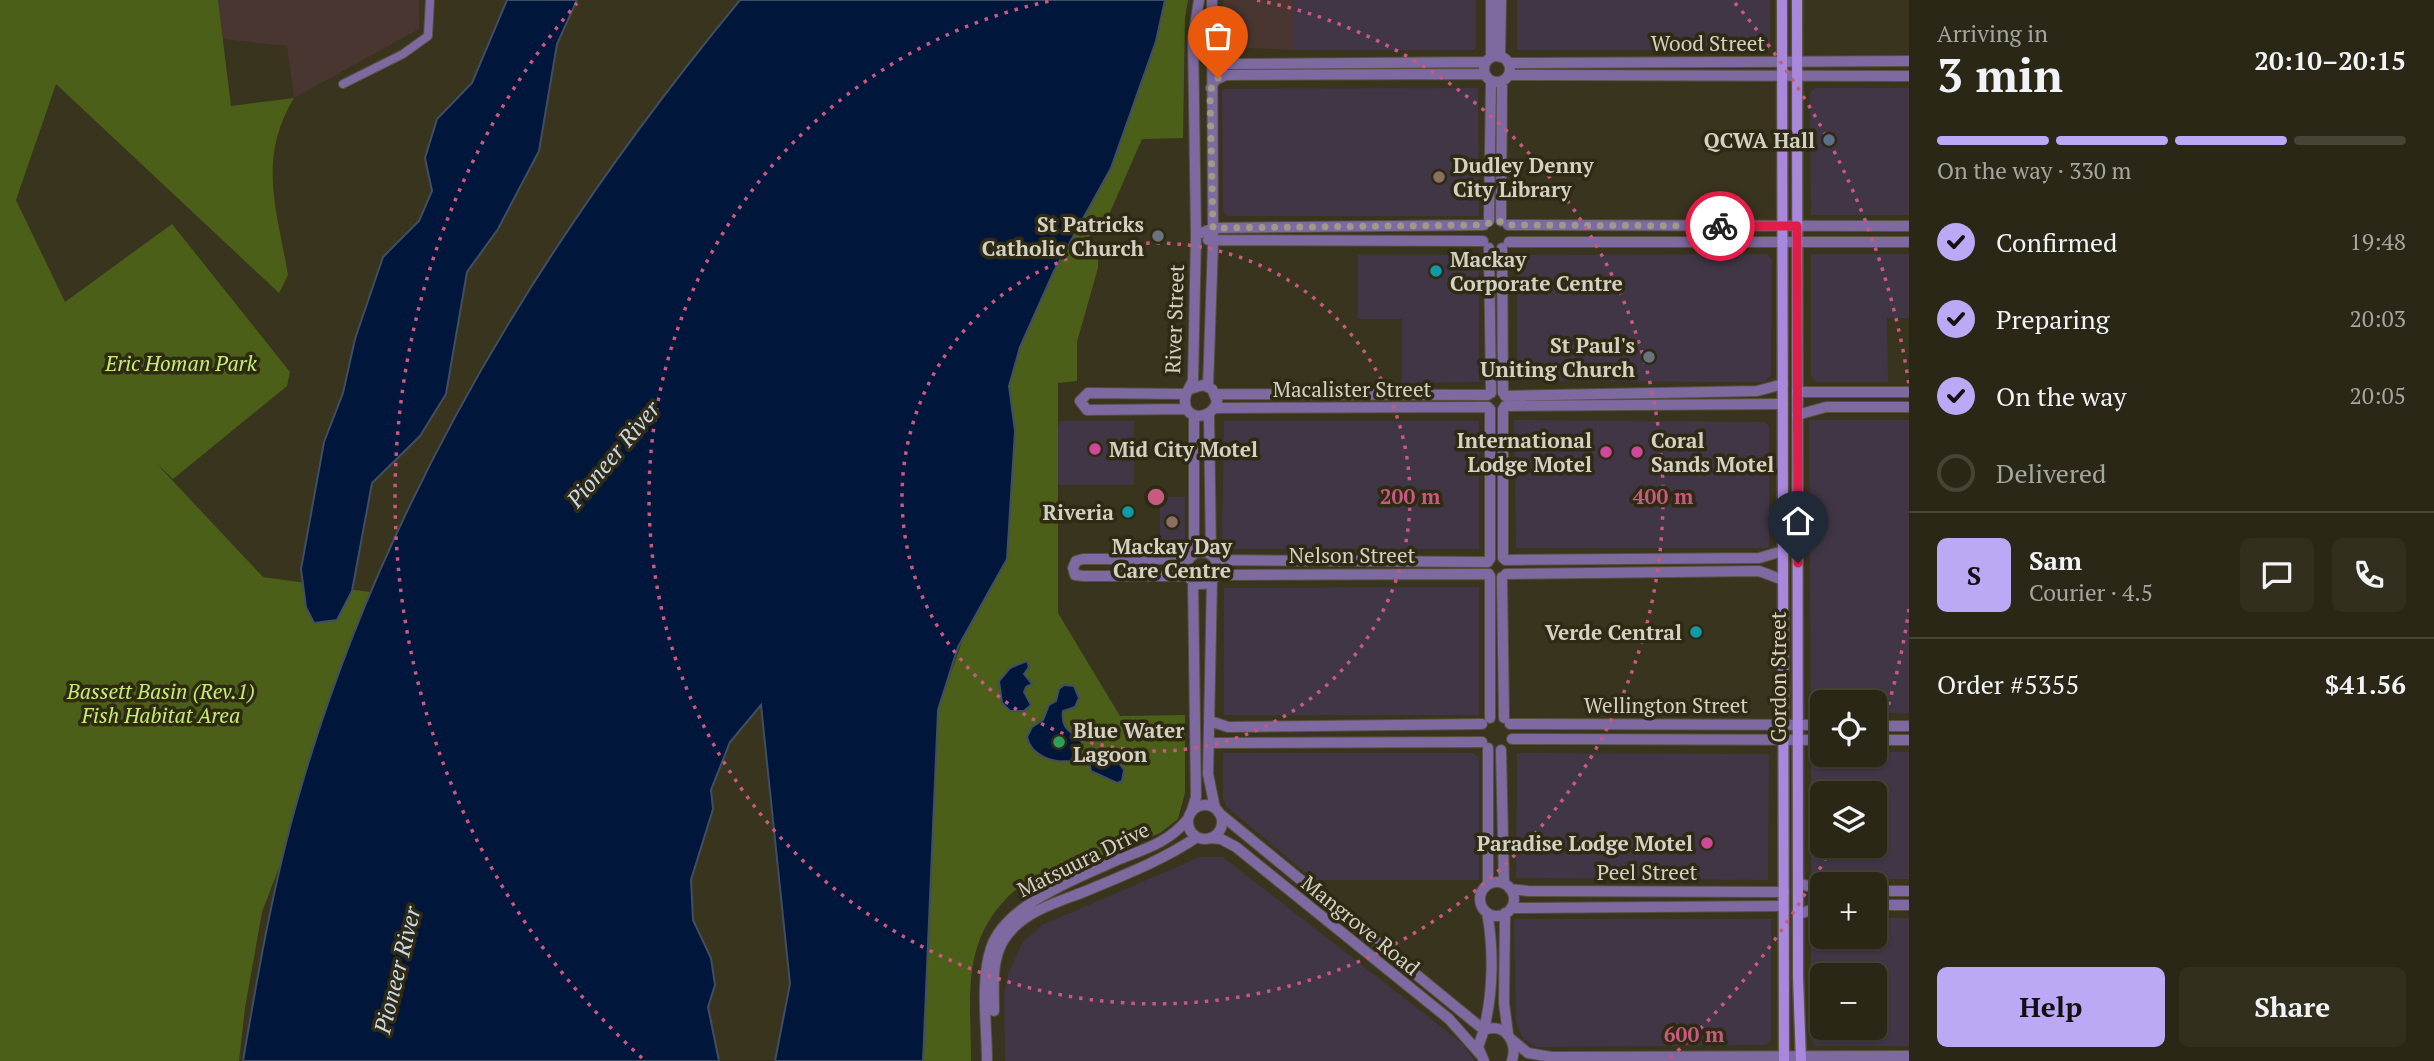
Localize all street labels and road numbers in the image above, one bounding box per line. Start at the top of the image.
street label: Wood Street [1651,29,1765,57]
street label: River Street [1158,263,1190,374]
street label: Macalister Street [1273,375,1431,403]
street label: Nelson Street [1289,541,1415,569]
street label: Gordon Street [1764,611,1792,743]
street label: Wellington Street [1584,691,1748,719]
street label: Matsuura Drive [1012,815,1154,903]
street label: Peel Street [1597,858,1697,886]
street label: Mangrove Road [1296,869,1426,982]

